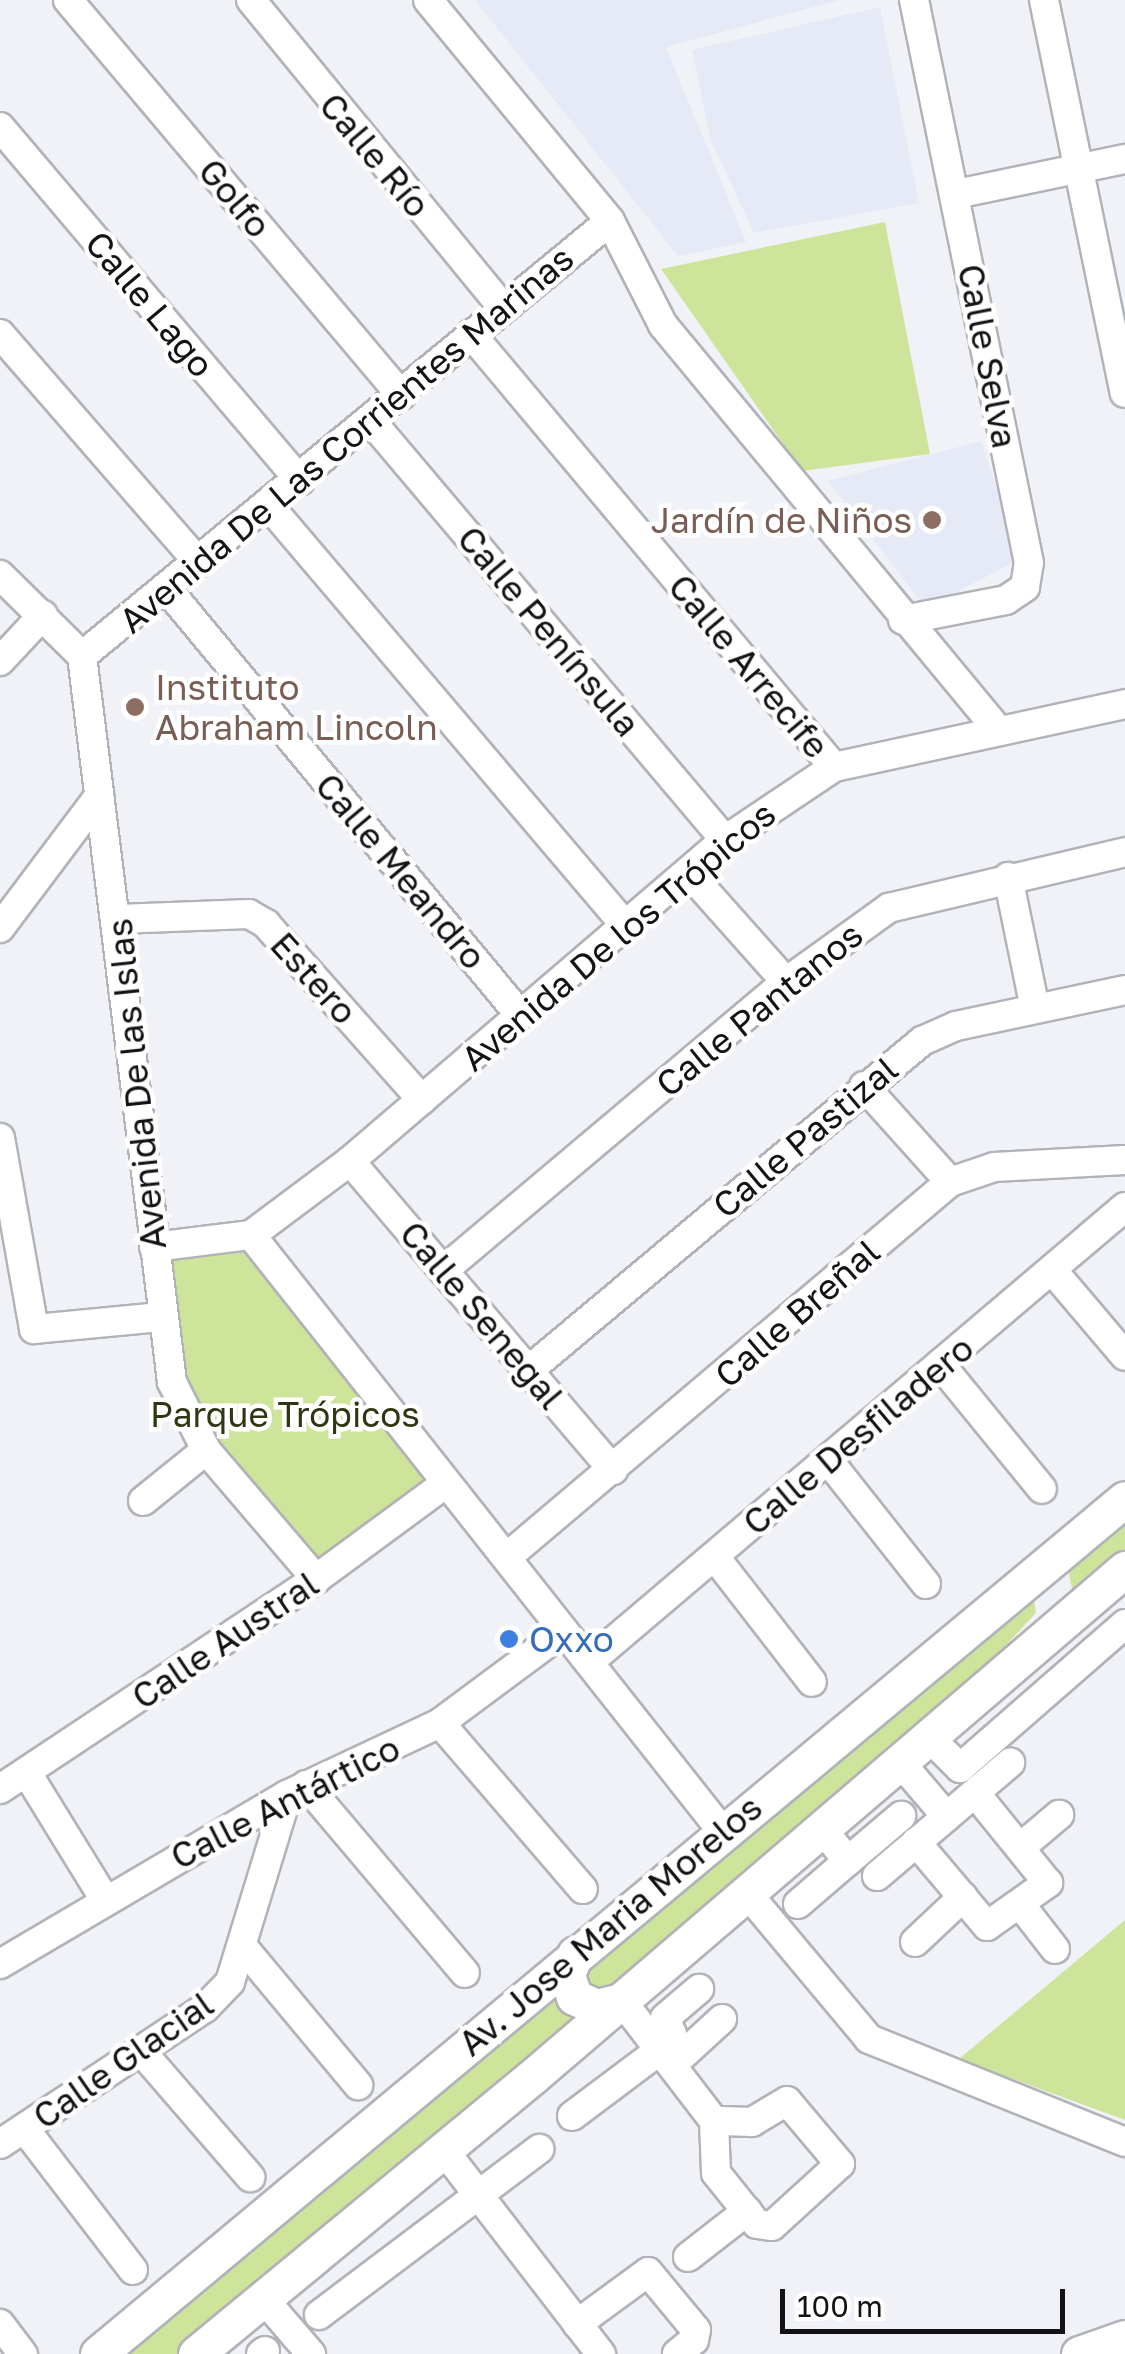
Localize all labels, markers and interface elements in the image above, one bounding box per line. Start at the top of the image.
street label: Calle Río [311,84,439,226]
street label: Golfo [190,150,280,246]
street label: Calle Lago [77,223,223,385]
street label: Avenida De Las Corrientes Marinas [110,237,582,641]
street label: Calle Selva [950,261,1026,451]
place label: Jardín de Niños [651,499,912,541]
marker: Jardín de Niños [921,509,943,531]
street label: Calle Península [449,518,649,744]
street label: Calle Arrecife [660,566,838,766]
place label: Instituto Abraham Lincoln [155,666,438,748]
marker: Instituto Abraham Lincoln [124,696,146,718]
street label: Calle Meandro [307,765,495,977]
street label: Avenida De los Trópicos [453,792,783,1080]
street label: Calle Pantanos [647,913,871,1105]
street label: Avenida De las Islas [98,917,174,1251]
street label: Estero [262,924,366,1032]
street label: Calle Pastizal [704,1048,906,1226]
street label: Calle Senegal [391,1213,573,1417]
street label: Calle Breñal [706,1230,888,1396]
street label: Calle Desfiladero [734,1327,982,1543]
park label: Parque Trópicos [150,1393,420,1435]
street label: Calle Austral [124,1562,326,1718]
place label: Oxxo [529,1618,614,1660]
marker: Oxxo [498,1628,520,1650]
street label: Calle Antártico [164,1726,406,1878]
street label: Av. Jose Maria Morelos [450,1786,770,2064]
street label: Calle Glacial [25,1983,221,2137]
scale bar [785,2269,1070,2331]
text: 100 m [797,2288,883,2324]

